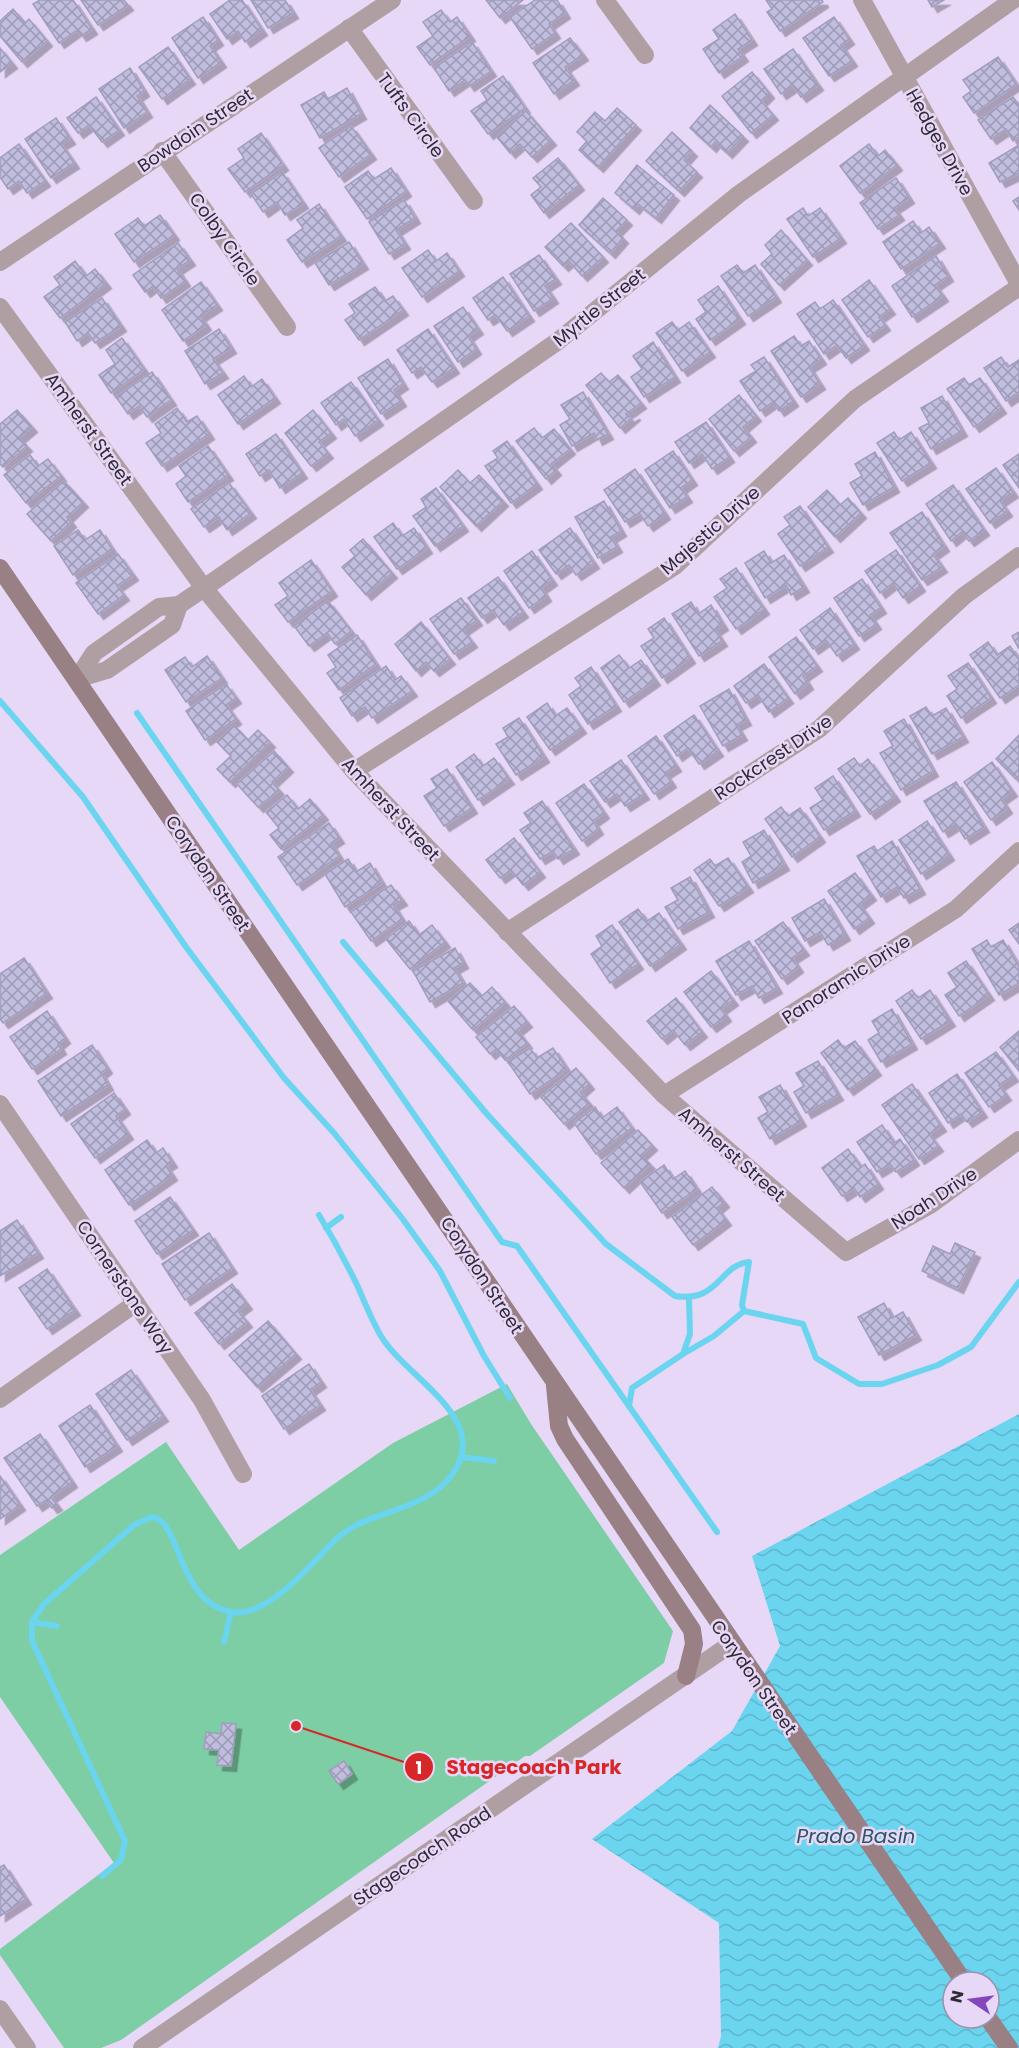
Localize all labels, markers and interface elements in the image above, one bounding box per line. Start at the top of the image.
street label: Tufts Circle [372,67,450,163]
street label: Bowdoin Street [132,82,258,178]
street label: Hedges Drive [900,84,980,200]
street label: Colby Circle [184,187,266,291]
street label: Myrtle Street [548,262,650,352]
street label: Amherst Street [40,368,138,490]
street label: Majestic Drive [655,480,765,580]
street label: Rockcrest Drive [709,708,837,806]
street label: Amherst Street [336,752,446,866]
street label: Corydon Street [160,810,256,936]
street label: Panoramic Drive [777,928,915,1030]
street label: Amherst Street [673,1101,791,1207]
street label: Noah Drive [886,1161,982,1235]
street label: Corydon Street [435,1212,529,1338]
street label: Cornerstone Way [71,1215,179,1359]
street label: Corydon Street [705,1615,803,1739]
callout: Stagecoach Park [404,1748,633,1786]
text: Stagecoach Park [446,1753,622,1781]
text: 1 [416,1755,422,1780]
street label: Stagecoach Road [348,1801,496,1911]
water label: Prado Basin [797,1822,915,1850]
north arrow [941,1970,1001,2030]
text: N [944,1988,969,2005]

